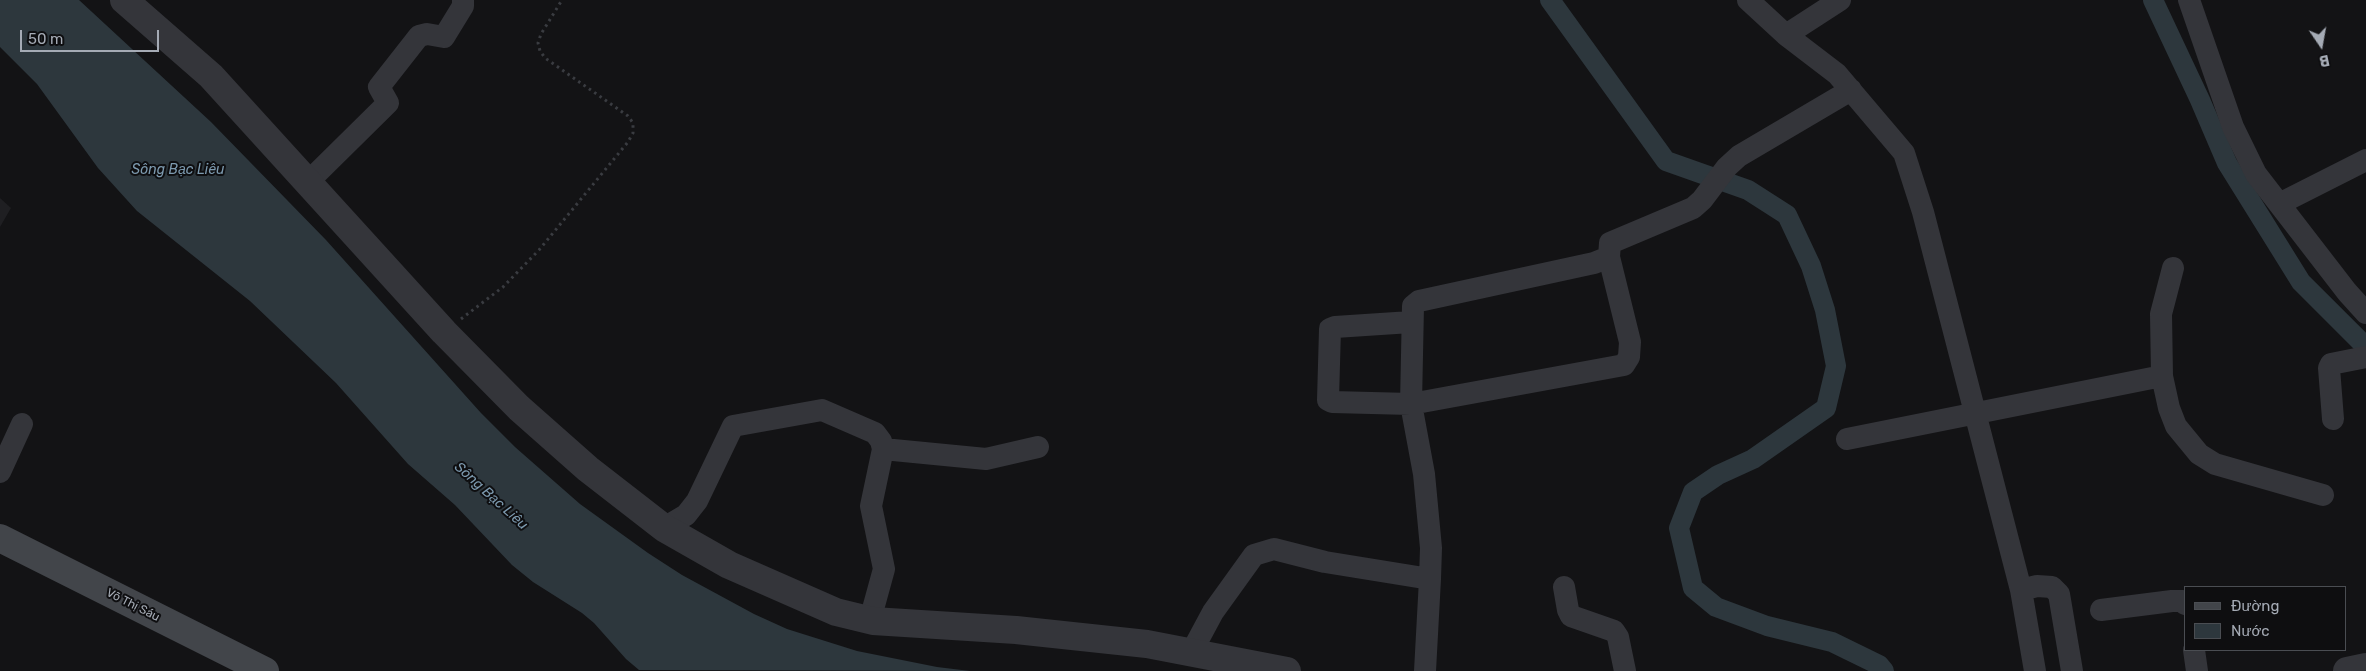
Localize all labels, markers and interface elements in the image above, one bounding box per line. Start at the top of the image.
scale bar [22,20,161,52]
north arrow [2296,20,2346,70]
text: 50 m [28,30,63,48]
text: B [2318,51,2331,69]
water label: Sông Bạc Liêu [132,162,224,178]
water label: Sông Bạc Liêu [451,459,531,533]
street label: Võ Thị Sáu [104,585,162,625]
legend [2184,586,2346,651]
text: Đường [2231,597,2279,615]
text: Nước [2231,622,2270,640]

